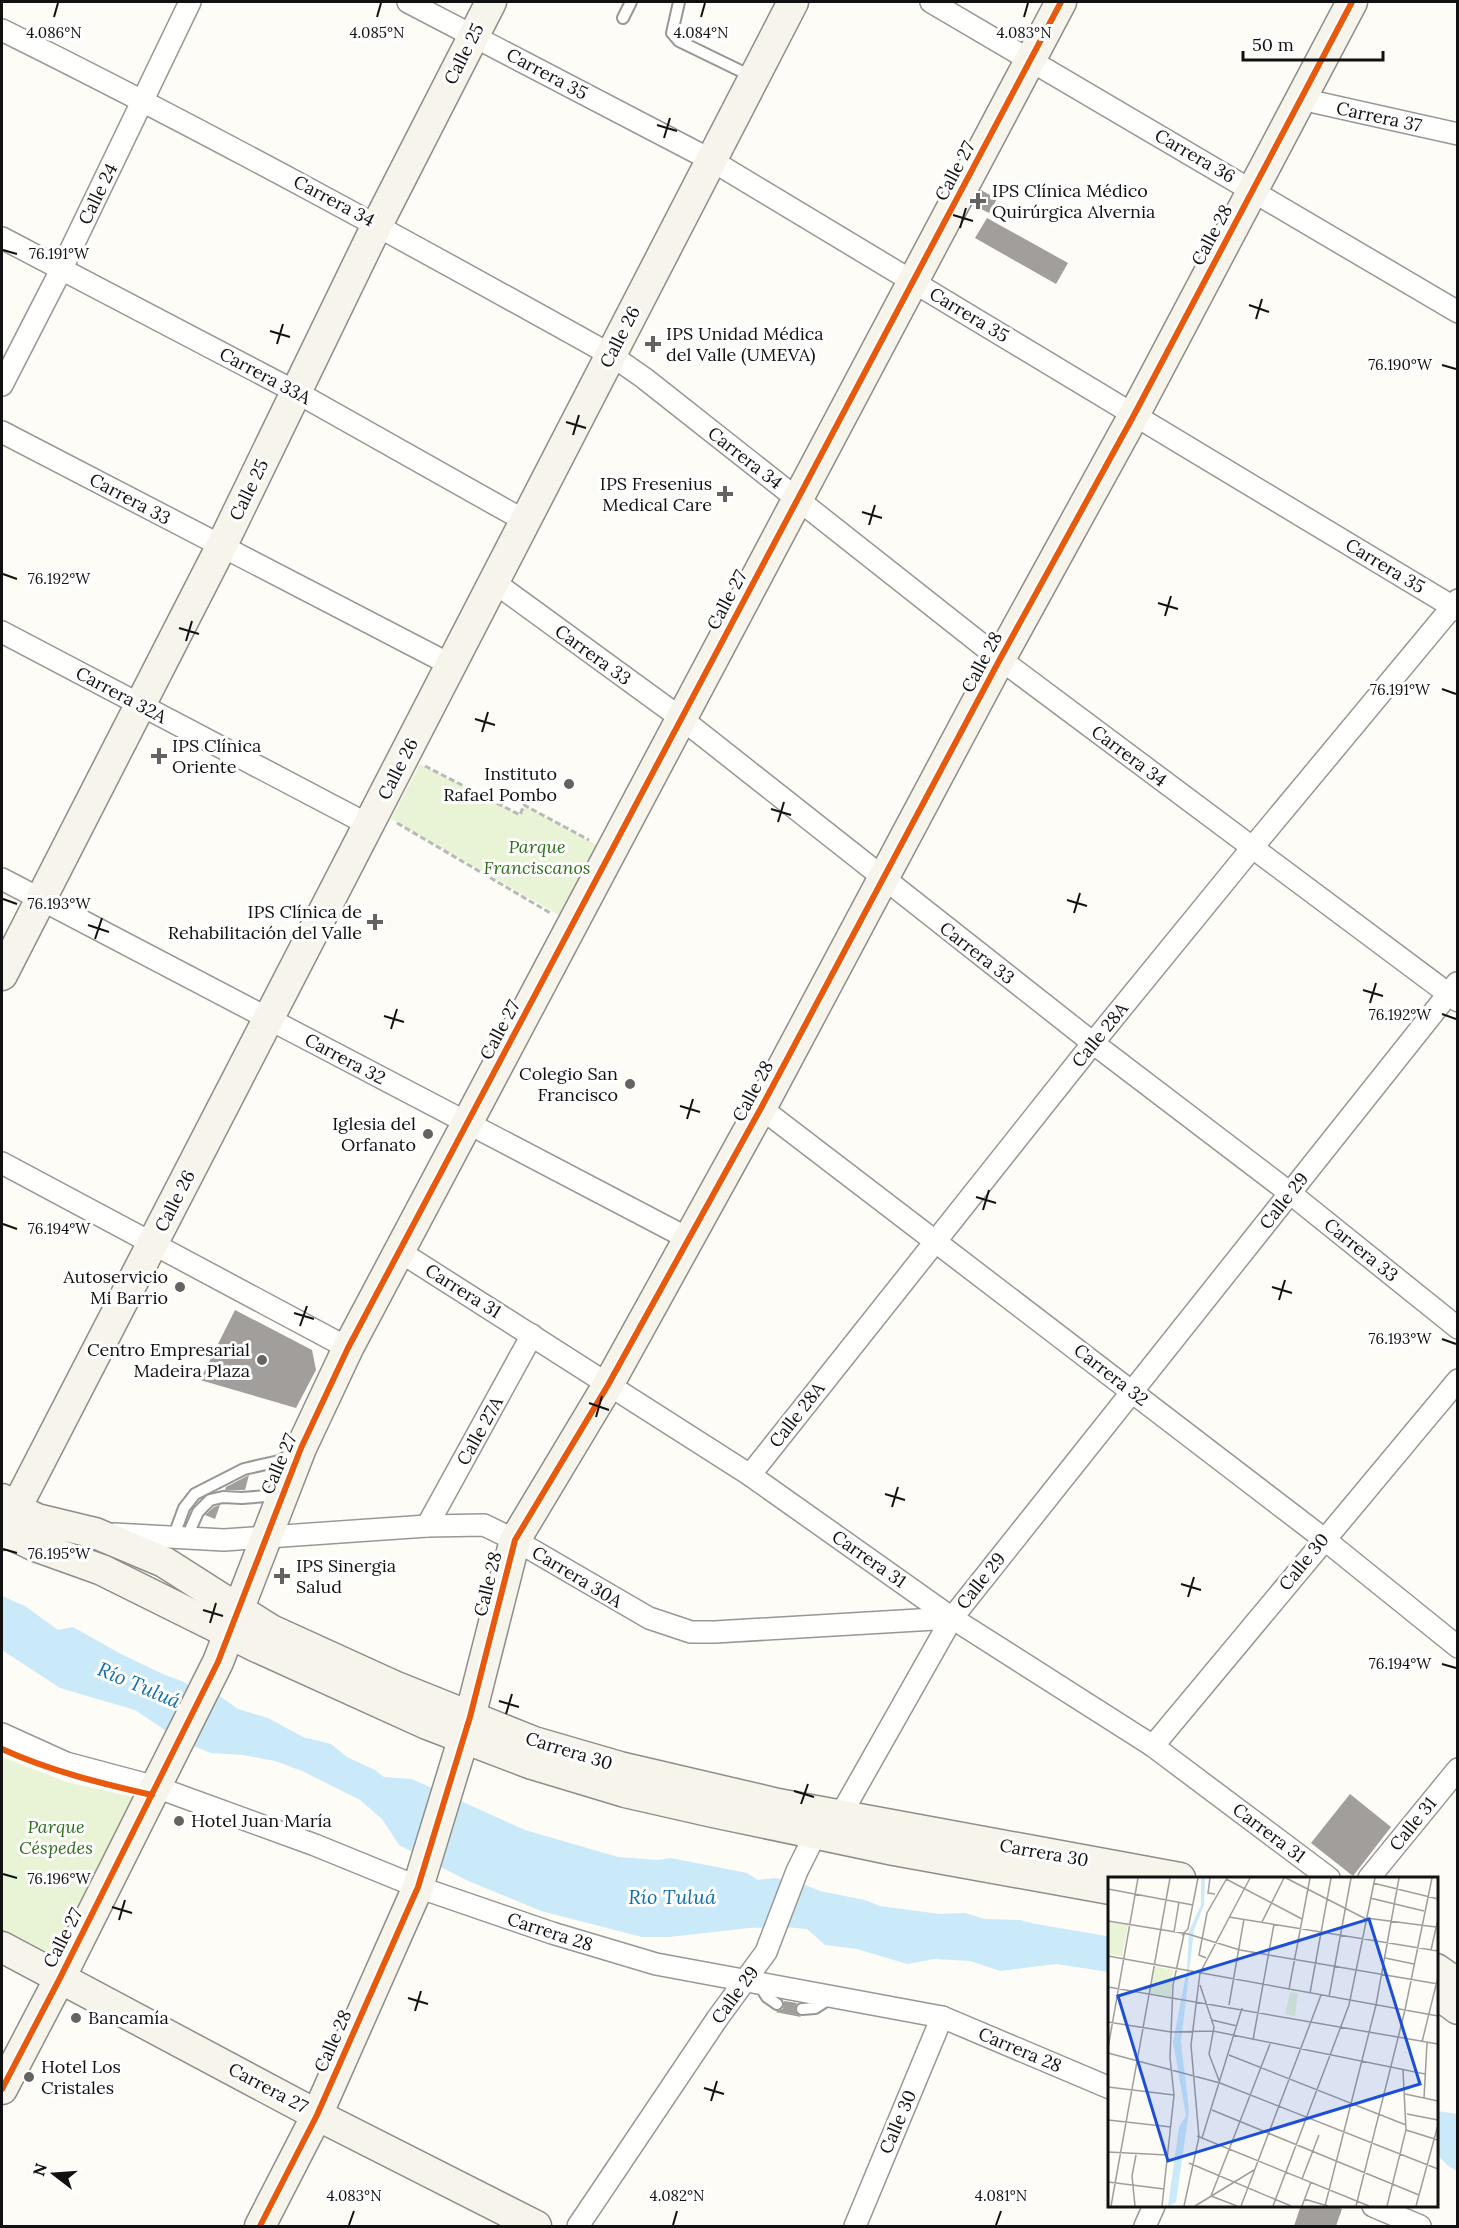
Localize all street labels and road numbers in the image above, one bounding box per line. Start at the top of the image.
street label: Calle 25 [438,19,489,88]
street label: Carrera 35 [503,43,592,105]
street label: Carrera 37 [1334,96,1424,137]
street label: Carrera 36 [1151,123,1240,188]
street label: Calle 27 [929,137,980,204]
street label: Calle 24 [73,159,122,228]
street label: Carrera 34 [290,170,379,232]
street label: Calle 28 [1186,200,1237,269]
street label: Carrera 35 [925,282,1013,347]
street label: Calle 26 [594,302,645,372]
street label: Carrera 33A [216,342,315,410]
street label: Carrera 34 [703,421,787,494]
street label: Calle 25 [224,455,273,524]
street label: Carrera 33 [86,468,175,530]
street label: Carrera 35 [1341,533,1429,598]
street label: Calle 27 [701,566,752,633]
street label: Carrera 33 [551,619,636,690]
street label: Calle 28 [956,627,1007,696]
street label: Carrera 32A [72,661,171,728]
street label: Carrera 34 [1087,720,1172,792]
street label: Calle 26 [372,734,423,804]
street label: Carrera 33 [935,916,1019,989]
street label: Calle 27 [474,996,525,1063]
street label: Calle 28A [1066,997,1133,1072]
street label: Carrera 32 [301,1028,390,1089]
street label: Calle 28 [727,1056,778,1125]
street label: Calle 26 [149,1166,200,1236]
street label: Calle 29 [1254,1168,1313,1234]
street label: Carrera 33 [1320,1213,1403,1287]
street label: Carrera 31 [421,1258,506,1323]
street label: Carrera 32 [1069,1338,1153,1411]
street label: Calle 28A [764,1377,830,1452]
street label: Calle 27A [451,1392,508,1469]
street label: Calle 27 [255,1430,302,1498]
street label: Carrera 31 [828,1525,911,1592]
street label: Calle 30 [1273,1528,1334,1595]
street label: Carrera 30A [528,1541,627,1613]
street label: Calle 29 [951,1548,1010,1614]
street label: Calle 28 [468,1549,507,1619]
street label: Carrera 30 [523,1726,616,1775]
street label: Calle 31 [1384,1792,1441,1855]
street label: Carrera 31 [1228,1798,1310,1867]
street label: Carrera 30 [998,1833,1090,1872]
street label: Calle 27 [38,1904,87,1972]
street label: Carrera 28 [504,1907,596,1956]
street label: Calle 29 [706,1961,763,2028]
street label: Calle 28 [309,2006,356,2076]
street label: Carrera 28 [975,2022,1065,2077]
street label: Carrera 27 [225,2057,312,2118]
street label: Calle 30 [874,2086,921,2157]

